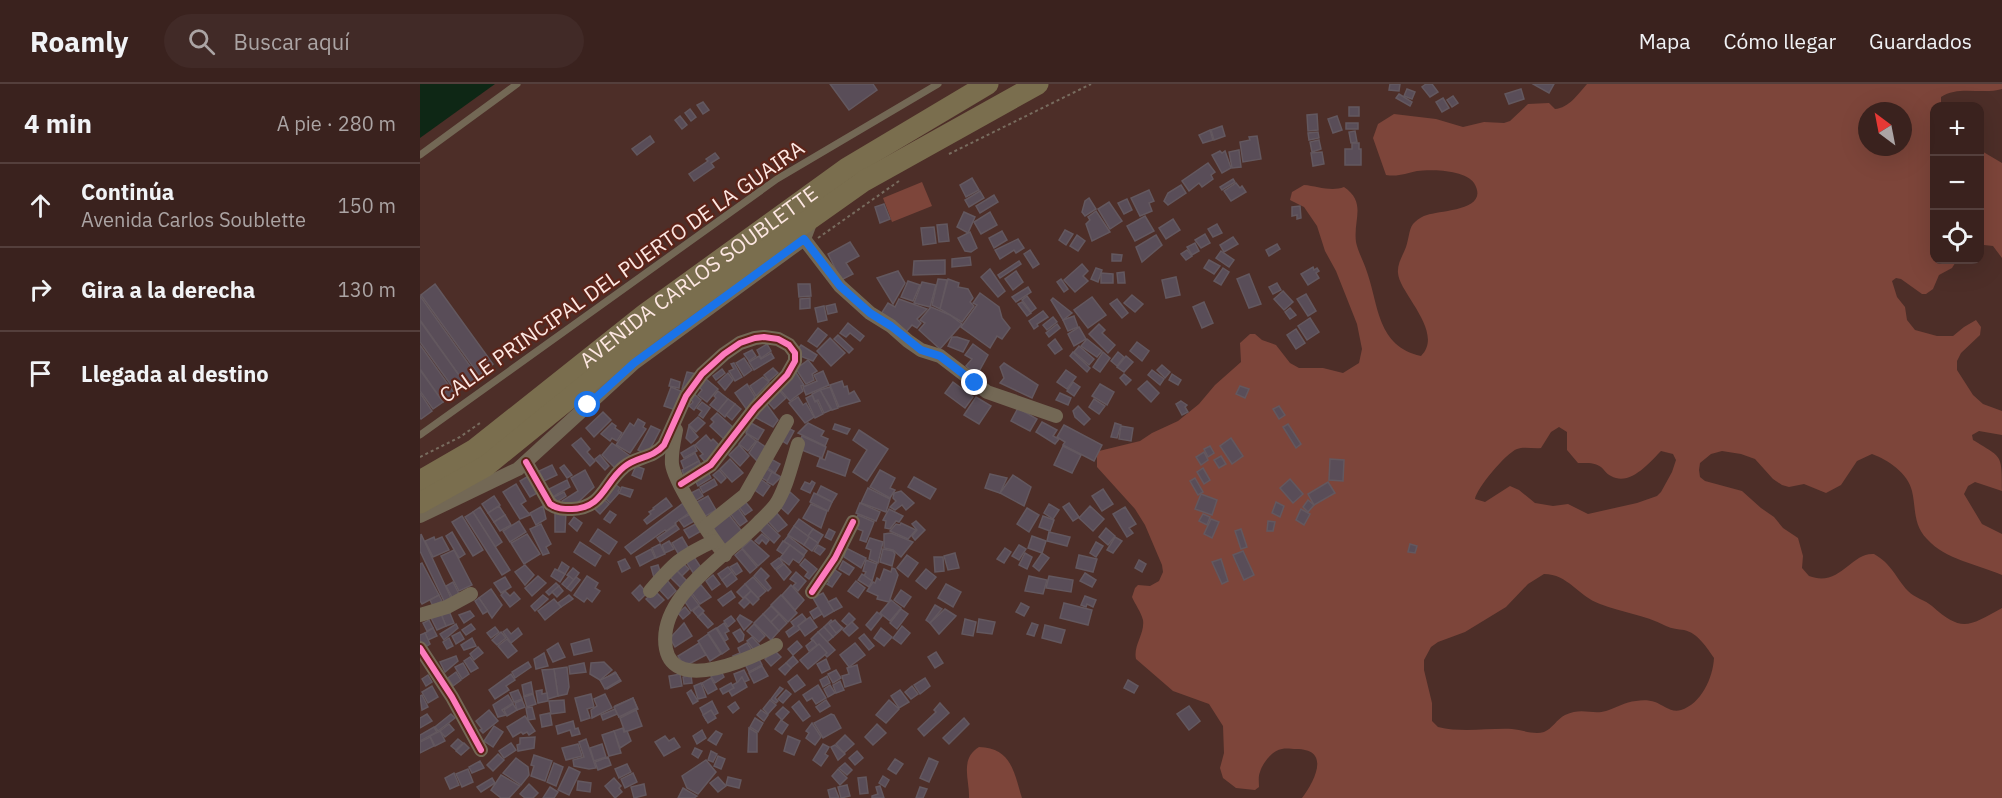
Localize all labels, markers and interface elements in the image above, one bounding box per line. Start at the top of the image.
search box [164,14,584,68]
text: Roamly [30,23,128,60]
icon: search [185,25,218,58]
text: Buscar aquí [233,27,350,56]
text: Mapa [1639,27,1690,55]
text: Cómo llegar [1723,27,1836,55]
text: Guardados [1869,27,1972,55]
north arrow [1858,102,1912,156]
map controls [1930,102,1984,264]
button: + [1930,102,1984,156]
text: 4 min [24,106,92,140]
text: A pie · 280 m [277,110,396,137]
street label: CALLE PRINCIPAL DEL PUERTO DE LA GUAIRA [433,134,810,409]
button: − [1930,156,1984,210]
text: Continúa [81,177,174,206]
street label: AVENIDA CARLOS SOUBLETTE [573,179,823,374]
icon: ahead [24,189,57,222]
text: 150 m [338,192,396,219]
text: Avenida Carlos Soublette [81,206,306,233]
button: locate [1930,210,1984,264]
icon: right [24,273,57,306]
text: Gira a la derecha [81,275,255,304]
text: 130 m [338,276,396,303]
icon: arrive [24,357,57,390]
text: Llegada al destino [81,359,269,388]
route end [961,369,987,395]
route start [574,391,600,417]

